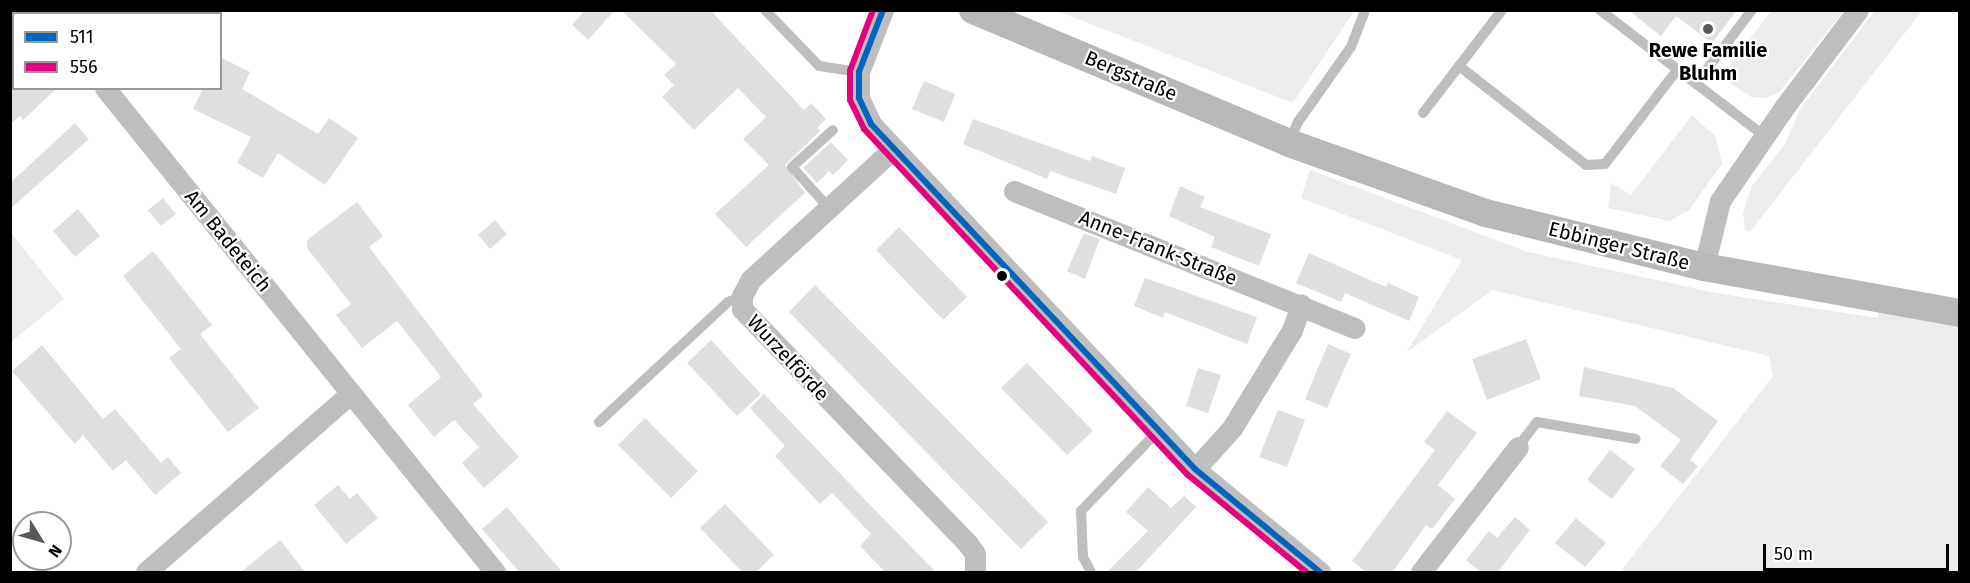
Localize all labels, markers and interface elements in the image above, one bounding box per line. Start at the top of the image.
legend [12,12,222,90]
marker: Rewe Familie Bluhm [1701,22,1715,36]
text: 511 [70,26,93,48]
place label: Rewe Familie Bluhm [1649,38,1767,85]
street label: Bergstraße [1081,46,1181,106]
text: 556 [70,56,98,78]
street label: Am Badeteich [179,185,277,297]
street label: Anne-Frank-Straße [1076,205,1240,291]
street label: Ebbinger Straße [1546,217,1692,275]
unlabelled marker [996,270,1008,282]
street label: Wurzelförde [742,310,834,406]
north arrow [12,511,72,571]
scale bar [1766,532,1952,570]
text: N [44,541,66,561]
text: 50 m [1774,543,1813,565]

